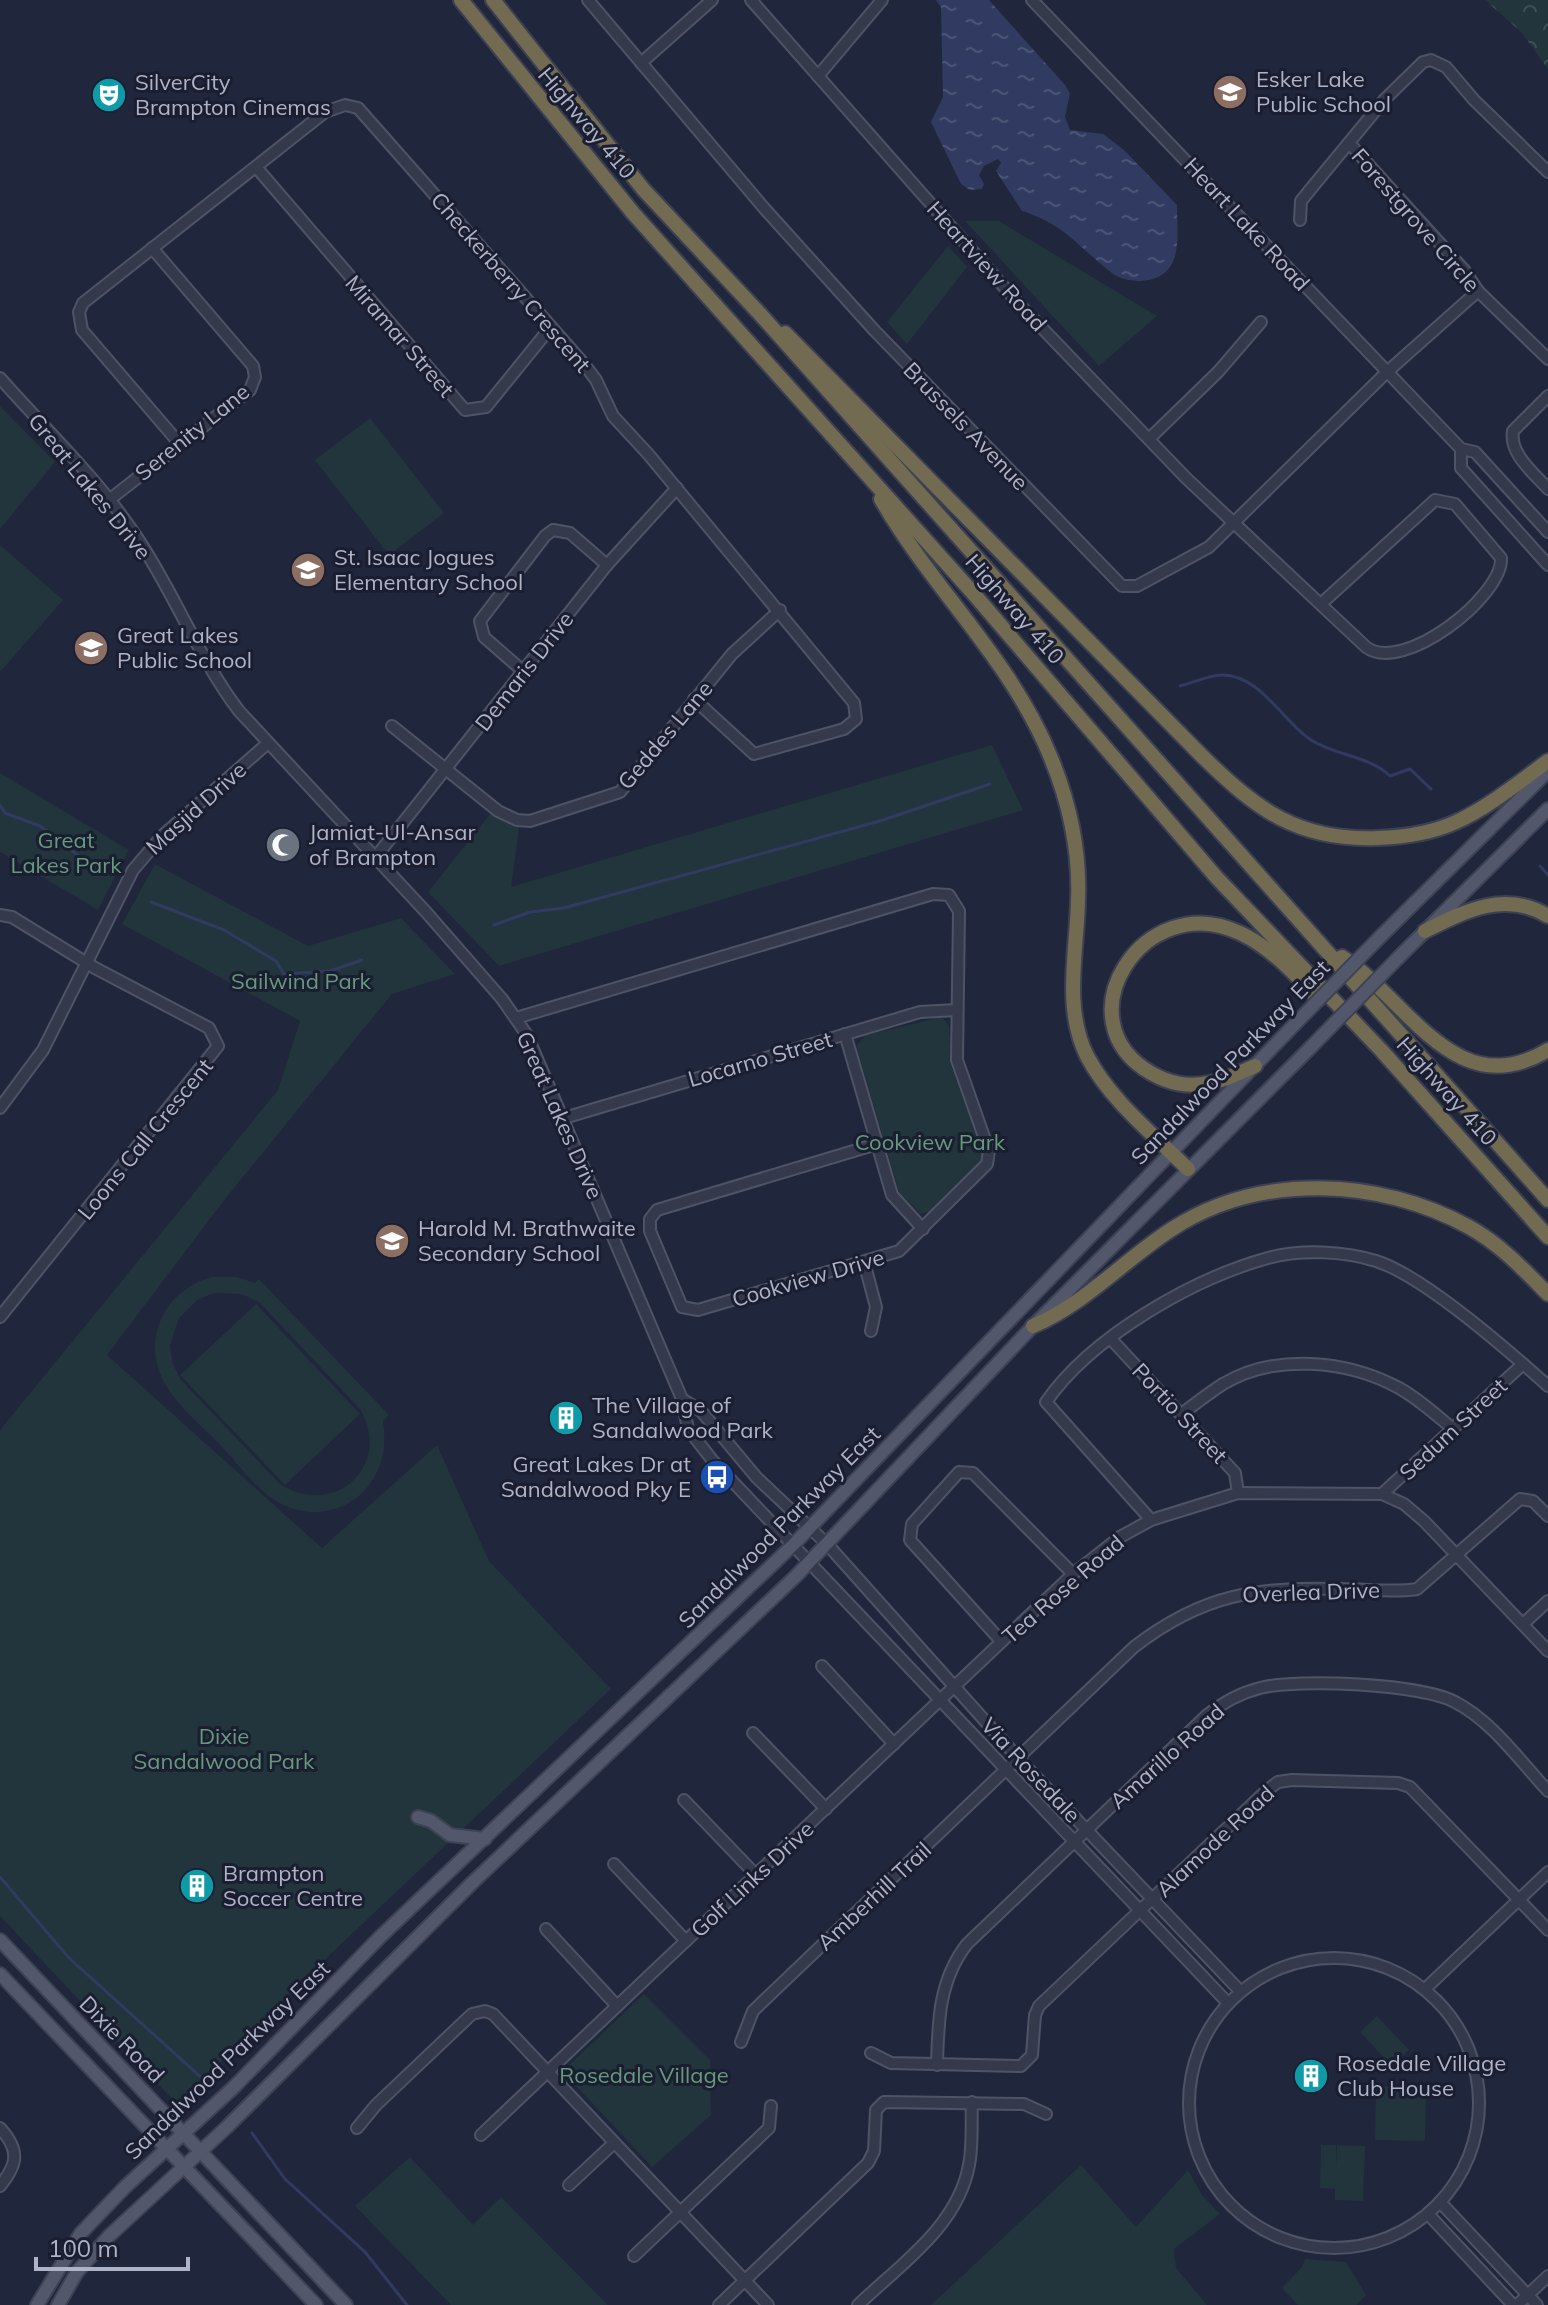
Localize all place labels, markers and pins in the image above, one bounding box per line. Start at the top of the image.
place label: Esker Lake Public School [1256,65,1391,118]
place label: SilverCity Brampton Cinemas [135,68,331,121]
school or university icon: Esker Lake Public School [1211,73,1249,111]
theatre icon: SilverCity Brampton Cinemas [90,76,128,114]
place label: St. Isaac Jogues Elementary School [334,543,523,596]
school or university icon: St. Isaac Jogues Elementary School [289,551,327,589]
place label: Great Lakes Public School [117,621,252,674]
school or university icon: Great Lakes Public School [72,629,110,667]
place label: Jamiat-Ul-Ansar of Brampton [309,818,476,871]
mosque icon: Jamiat-Ul-Ansar of Brampton [264,826,302,864]
place label: Harold M. Brathwaite Secondary School [418,1214,636,1267]
school or university icon: Harold M. Brathwaite Secondary School [373,1222,411,1260]
place label: The Village of Sandalwood Park [592,1391,773,1444]
building icon: The Village of Sandalwood Park [547,1399,585,1437]
place label: Great Lakes Dr at Sandalwood Pky E [501,1450,691,1503]
bus stop icon: Great Lakes Dr at Sandalwood Pky E [698,1458,736,1496]
place label: Brampton Soccer Centre [223,1859,363,1912]
building icon: Brampton Soccer Centre [178,1867,216,1905]
place label: Rosedale Village Club House [1337,2049,1506,2102]
building icon: Rosedale Village Club House [1292,2057,1330,2095]

